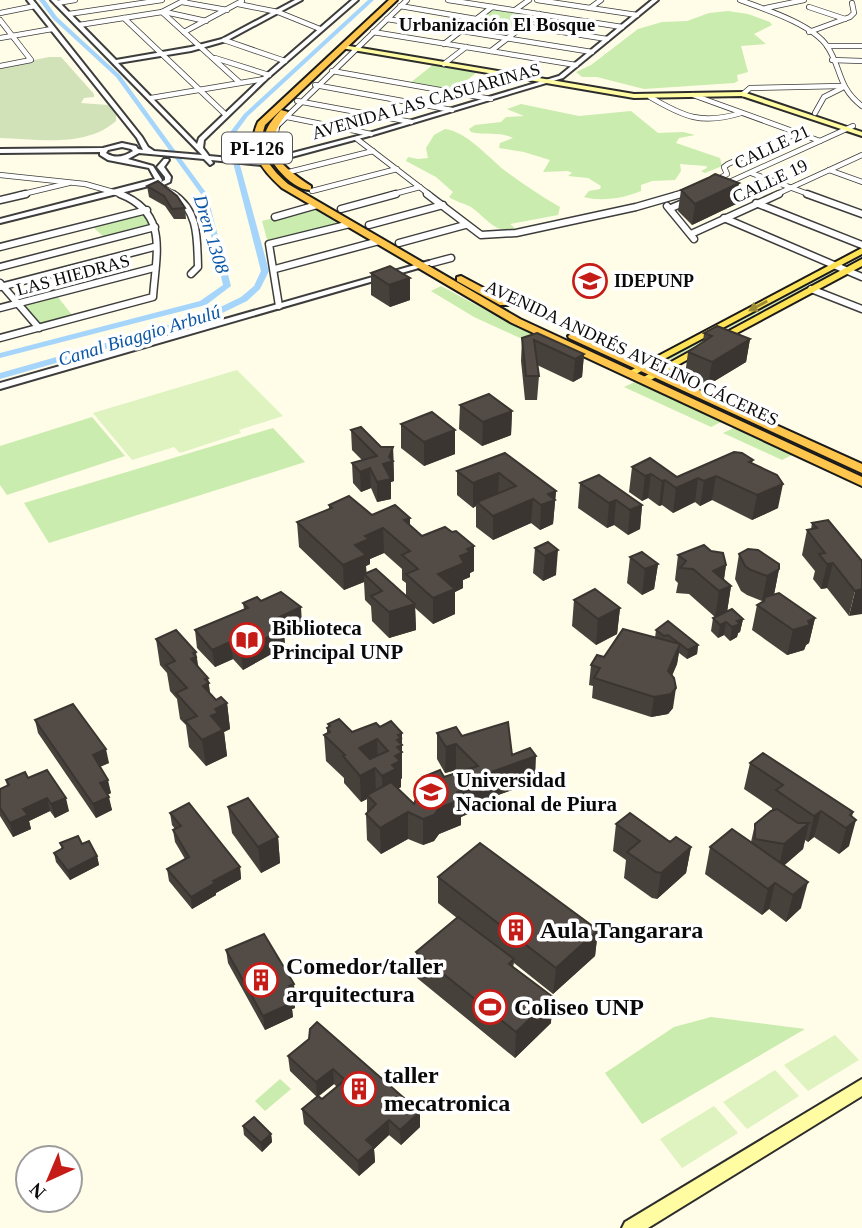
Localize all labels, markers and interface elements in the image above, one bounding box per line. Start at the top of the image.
district label: Urbanización El Bosque [399,14,595,35]
street label: AVENIDA LAS CASUARINAS [309,59,543,143]
street label: CALLE 21 [731,121,813,173]
road number: PI-126 [222,132,292,164]
street label: CALLE 19 [729,155,811,207]
water label: Dren 1308 [189,191,234,276]
street label: LAS HIEDRAS [14,250,132,300]
school or university icon: IDEPUNP [571,262,609,300]
place label: IDEPUNP [614,271,694,291]
street label: AVENIDA ANDRÉS AVELINO CÁCERES [482,275,782,430]
one-way arrow [748,300,768,312]
water label: Canal Biaggio Arbulú [55,301,223,370]
place label: Biblioteca Principal UNP [272,616,403,664]
library icon: Biblioteca Principal UNP [228,621,266,659]
place label: Universidad Nacional de Piura [456,768,617,816]
school or university icon: Universidad Nacional de Piura [412,773,450,811]
building icon: Aula Tangarara [497,911,535,949]
place label: Aula Tangarara [540,917,703,943]
place label: Comedor/taller arquitectura [286,953,444,1007]
building icon: Comedor/taller arquitectura [242,961,280,999]
sports icon: Coliseo UNP [471,988,509,1026]
place label: Coliseo UNP [514,994,644,1020]
place label: taller mecatronica [384,1062,510,1116]
building icon: taller mecatronica [340,1070,378,1108]
north arrow [14,1144,84,1214]
text: N [25,1178,50,1203]

